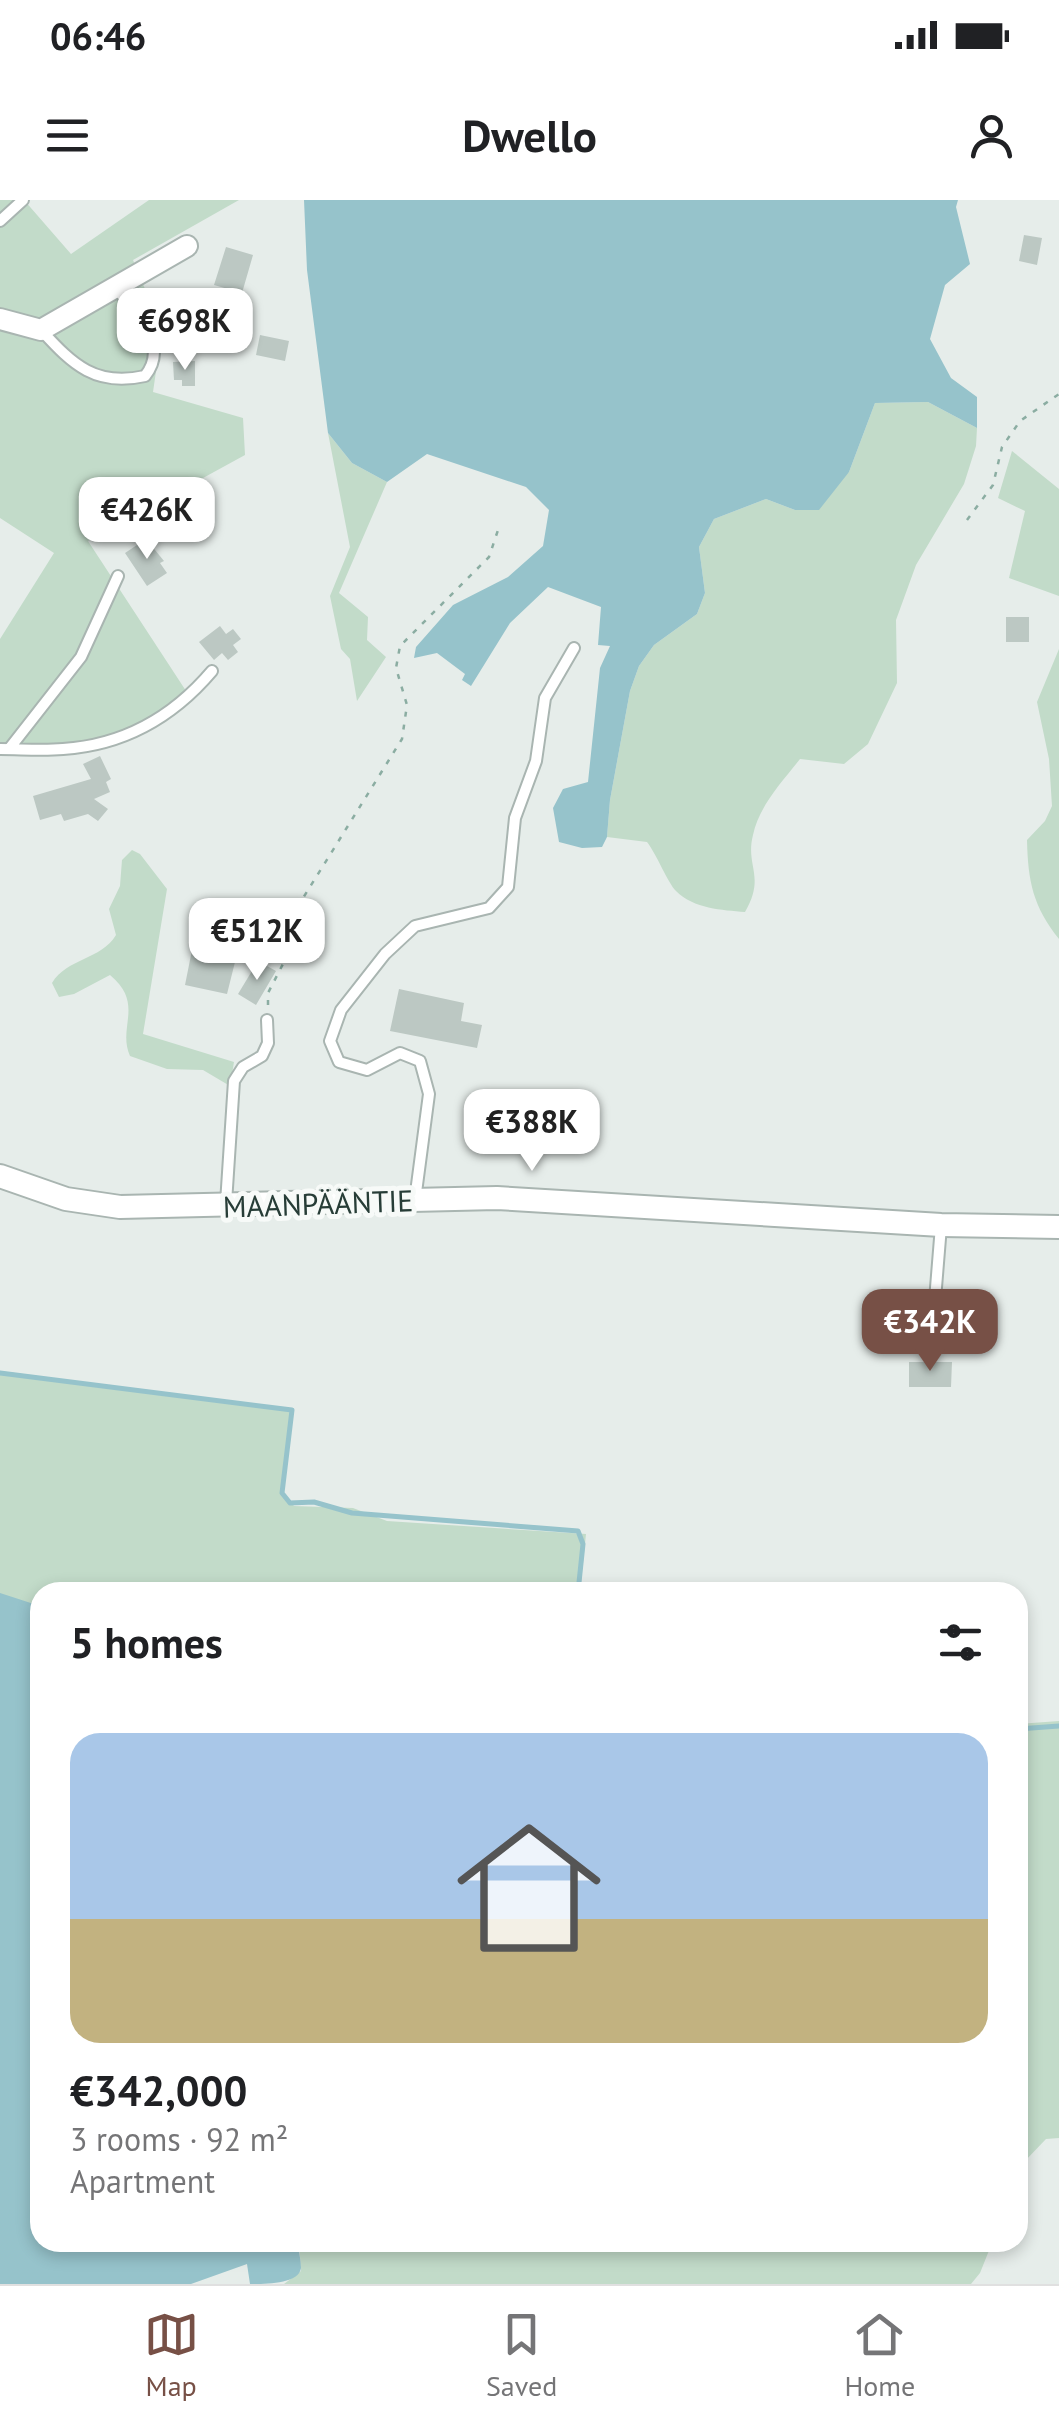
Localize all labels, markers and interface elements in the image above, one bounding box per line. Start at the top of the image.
text: 06:46 [50,11,146,60]
text: Dwello [462,106,597,164]
icon: menu [40,108,95,163]
icon: person [964,108,1019,163]
pin: €698K [115,288,255,373]
text: €698K [139,299,231,341]
pin: €426K [77,477,217,562]
text: €426K [101,488,193,530]
pin: €512K [187,898,327,983]
text: €512K [211,909,303,951]
pin: €388K [462,1089,602,1174]
text: €388K [486,1100,578,1142]
street label: MAANPÄÄNTIE [222,1180,414,1226]
pin: €342K [860,1289,1000,1374]
text: €342K [884,1300,976,1342]
text: 5 homes [70,1615,223,1670]
icon: filters [933,1615,988,1670]
icon: home [439,1798,619,1978]
text: €342,000 [70,2063,247,2118]
text: 3 rooms · 92 m² [70,2118,288,2160]
text: Apartment [70,2160,215,2202]
tab: Map [144,2307,199,2404]
tab: Saved [486,2307,557,2404]
tab: Home [845,2307,915,2404]

